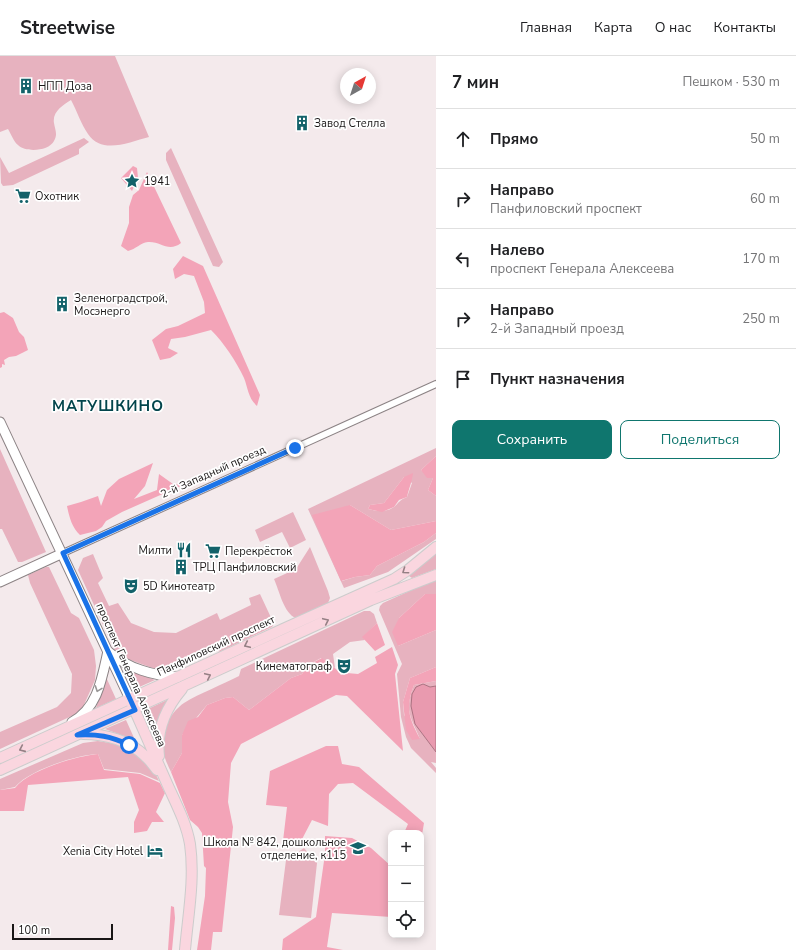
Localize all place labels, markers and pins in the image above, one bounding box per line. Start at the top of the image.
building icon: НПП Доза [17,77,35,95]
place label: НПП Доза [38,79,92,94]
building icon: Завод Стелла [293,114,311,132]
place label: Завод Стелла [314,116,385,131]
place icon: 1941 [123,172,141,190]
place label: 1941 [144,174,170,189]
supermarket icon: Охотник [14,187,32,205]
place label: Охотник [35,189,79,204]
place label: Зеленоградстрой, Мосэнерго [74,291,167,319]
building icon: Зеленоградстрой, Мосэнерго [53,295,71,313]
restaurant icon: Милти [175,541,193,559]
supermarket icon: Перекрёсток [204,542,222,560]
place label: Милти [139,543,172,558]
place label: Перекрёсток [225,544,292,559]
building icon: ТРЦ Панфиловский [172,558,190,576]
place label: ТРЦ Панфиловский [193,560,296,575]
theatre icon: 5D Кинотеатр [122,577,140,595]
place label: 5D Кинотеатр [143,579,215,594]
theatre icon: Кинематограф [335,657,353,675]
place label: Кинематограф [256,659,332,674]
place label: Школа № 842, дошкольное отделение, к115 [203,835,346,863]
school or university icon: Школа № 842, дошкольное отделение, к115 [349,839,367,857]
hotel icon: Xenia City Hotel [146,842,164,860]
place label: Xenia City Hotel [63,844,144,859]

